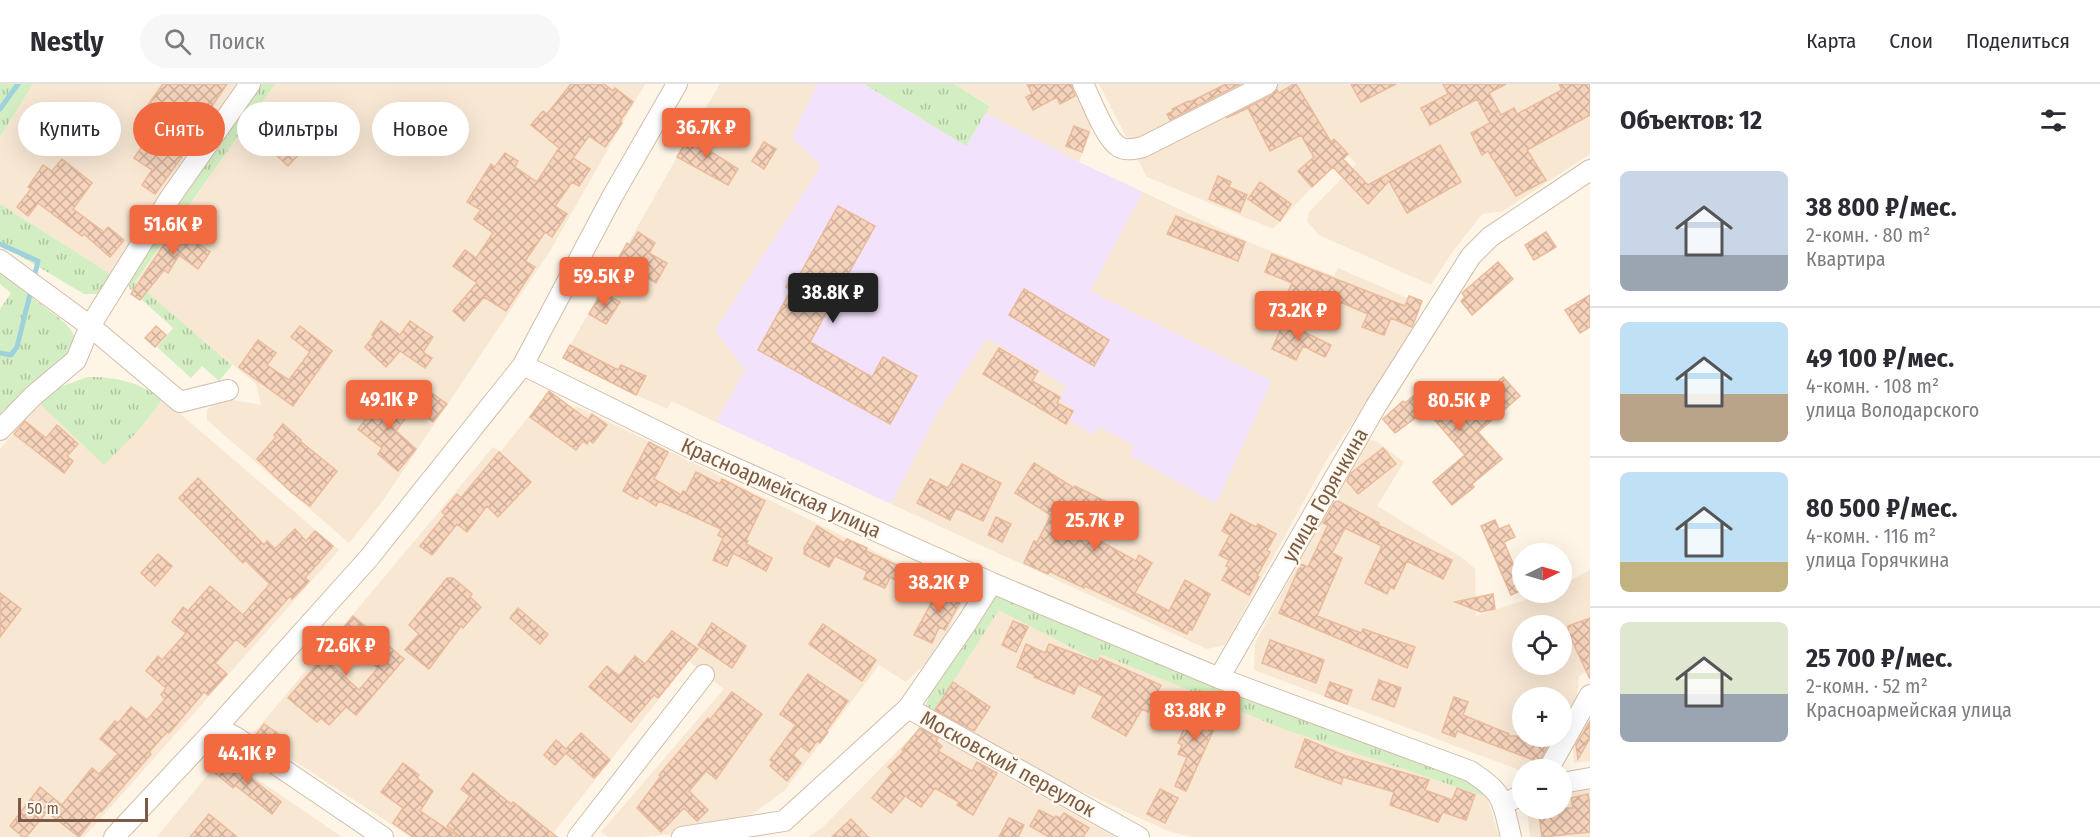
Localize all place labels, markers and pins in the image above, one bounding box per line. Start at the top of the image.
pin: 36.7K ₽ [651,108,761,159]
pin: 51.6K ₽ [118,205,228,256]
pin: 59.5K ₽ [549,257,659,308]
pin: 38.8K ₽ [778,273,888,324]
pin: 73.2K ₽ [1243,291,1353,342]
pin: 49.1K ₽ [334,380,444,431]
pin: 80.5K ₽ [1404,381,1514,432]
pin: 25.7K ₽ [1040,501,1150,552]
pin: 38.2K ₽ [884,563,994,614]
pin: 72.6K ₽ [291,626,401,677]
pin: 83.8K ₽ [1140,691,1250,742]
pin: 44.1K ₽ [192,734,302,785]

